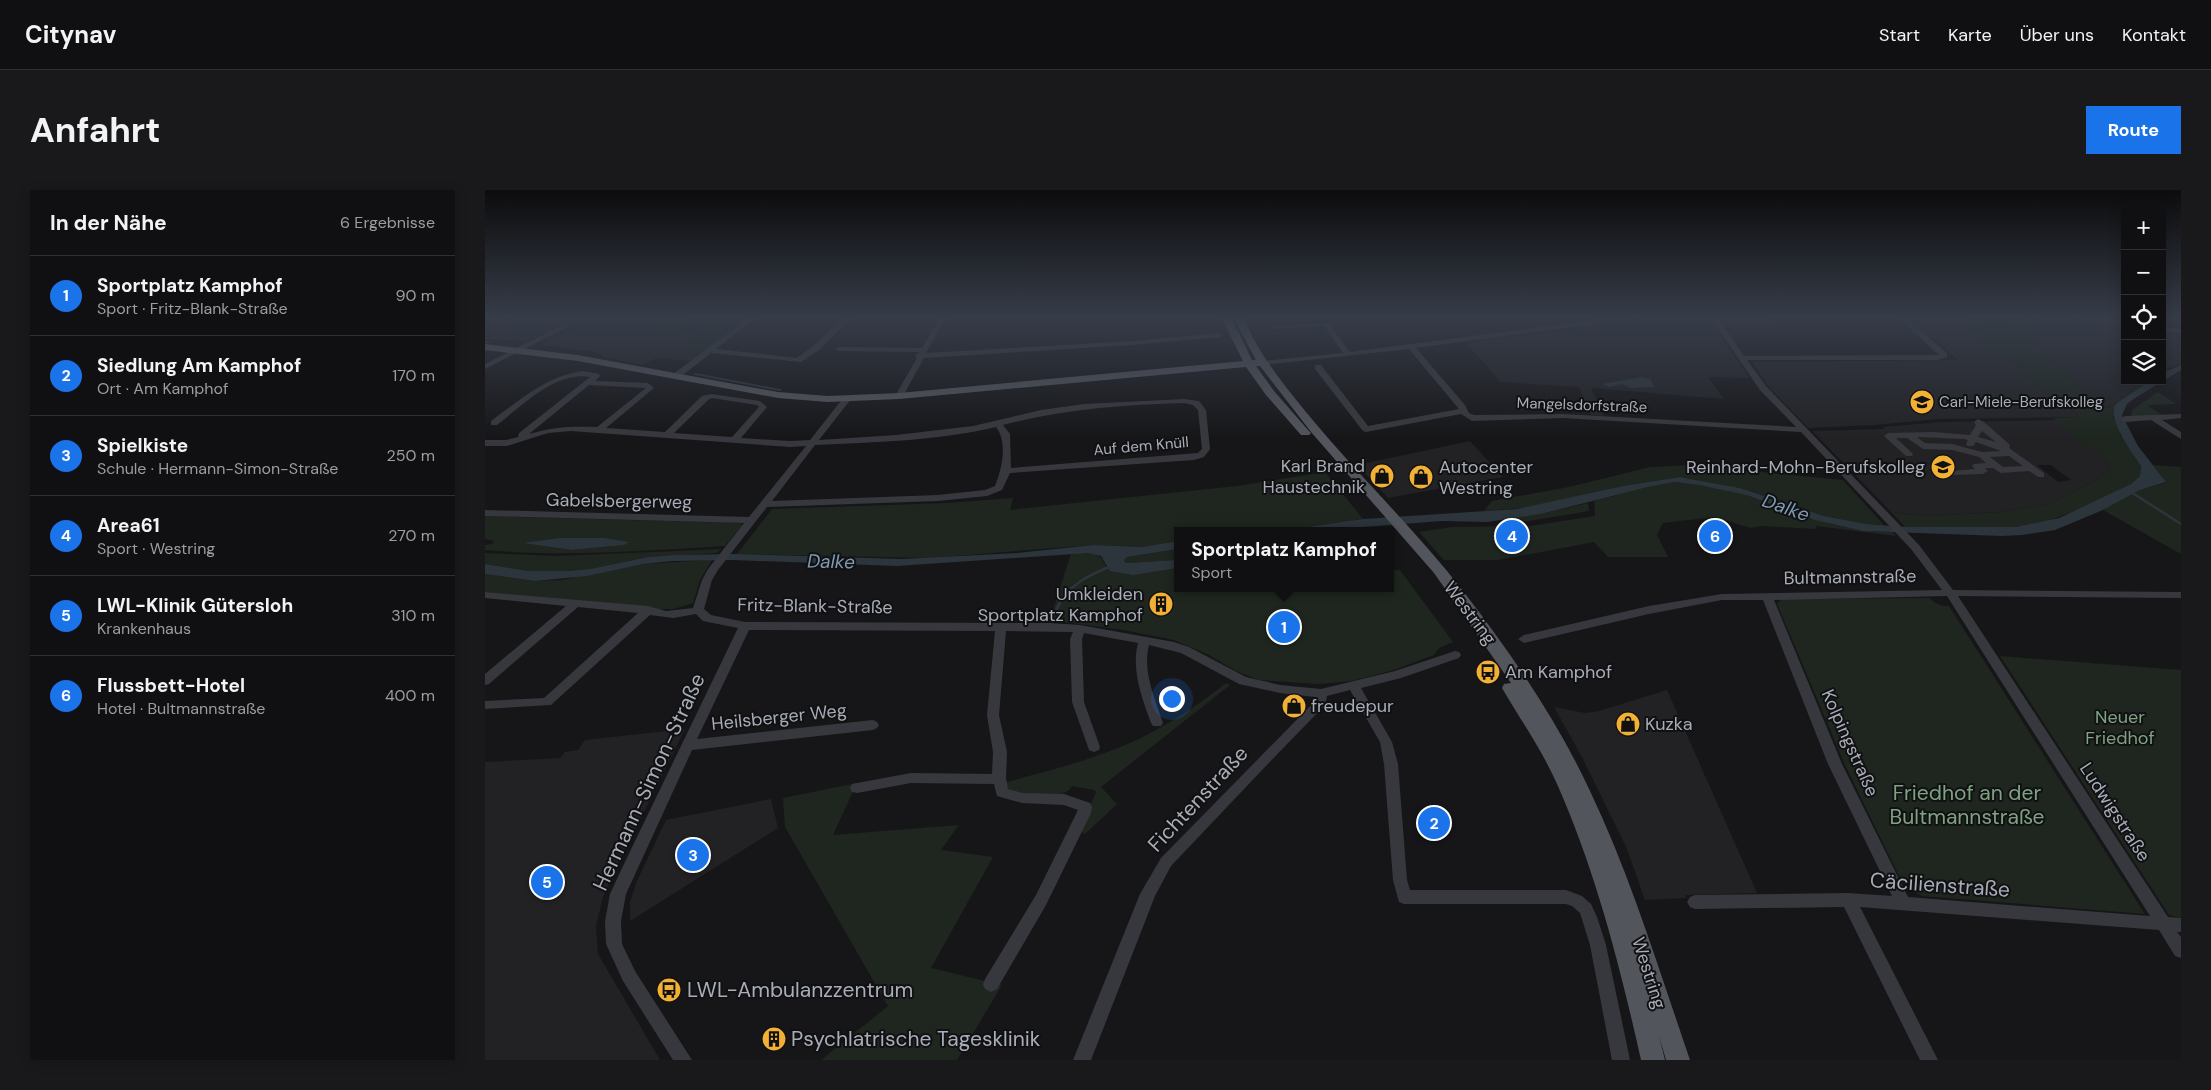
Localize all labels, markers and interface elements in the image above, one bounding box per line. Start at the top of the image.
text: Citynav [25,19,116,50]
text: Start [1879,23,1920,47]
text: Karte [1948,23,1992,47]
text: Über uns [2020,23,2094,47]
text: Kontakt [2122,23,2186,47]
button: Route [2086,106,2181,154]
text: Anfahrt [30,107,160,153]
map controls [2121,205,2166,385]
button: + [2121,205,2166,250]
text: In der Nähe [50,209,167,237]
text: 6 Ergebnisse [340,212,435,233]
button: − [2121,250,2166,295]
text: Sportplatz Kamphof [97,273,283,298]
text: 1 [63,285,69,306]
text: 90 m [395,285,435,306]
button: locate [2121,295,2166,340]
text: Sport · Fritz-Blank-Straße [97,298,288,319]
button: layers [2121,340,2166,385]
text: Siedlung Am Kamphof [97,353,301,378]
text: 2 [61,365,71,386]
text: 170 m [392,365,435,386]
text: Ort · Am Kamphof [97,378,229,399]
school or university icon: Carl-Miele-Berufskolleg [1909,389,1935,415]
place label: Carl-Miele-Berufskolleg [1939,392,2103,412]
street label: Mangelsdorfstraße [1516,393,1648,417]
street label: Auf dem Knüll [1093,432,1189,460]
text: Spielkiste [97,433,188,458]
text: 3 [61,445,71,466]
text: 250 m [387,445,435,466]
place label: Karl Brand Haustechnik [1263,454,1365,499]
school or university icon: Reinhard-Mohn-Berufskolleg [1930,454,1956,480]
place label: Autocenter Westring [1439,455,1533,500]
place label: Reinhard-Mohn-Berufskolleg [1686,455,1925,479]
text: Schule · Hermann-Simon-Straße [97,458,338,479]
shop icon: Karl Brand Haustechnik [1369,463,1395,489]
shop icon: Autocenter Westring [1408,464,1434,490]
street label: Gabelsbergerweg [546,488,692,514]
water label: Dalke [1759,488,1813,527]
text: Area61 [97,513,160,538]
pin: 4 [1496,517,1528,555]
pin: 6 [1699,517,1731,555]
text: 4 [61,525,71,546]
text: 270 m [388,525,435,546]
popup [1174,527,1394,592]
text: Sportplatz Kamphof [1191,537,1377,562]
text: Sport · Westring [97,538,215,559]
water label: Dalke [807,549,855,574]
text: Sport [1191,562,1232,583]
street label: Bultmannstraße [1783,564,1917,590]
street label: Westring [1438,576,1502,650]
place label: Umkleiden Sportplatz Kamphof [978,582,1143,627]
building icon: Umkleiden Sportplatz Kamphof [1148,591,1174,617]
text: LWL-Klinik Gütersloh [97,593,293,618]
street label: Fritz-Blank-Straße [737,593,893,619]
text: 5 [61,605,71,626]
text: 310 m [391,605,435,626]
pin: 1 [1268,608,1300,646]
text: Krankenhaus [97,618,191,639]
bus stop icon: Am Kamphof [1475,659,1501,685]
place label: Am Kamphof [1505,660,1612,684]
street label: Hermann-Simon-Straße [586,669,712,895]
text: Flussbett-Hotel [97,673,245,698]
text: 6 [61,685,71,706]
text: 400 m [385,685,435,706]
your location [1159,686,1185,712]
street label: Kolpingstraße [1816,686,1884,800]
shop icon: freudepur [1281,693,1307,719]
place label: freudepur [1311,694,1394,718]
text: Hotel · Bultmannstraße [97,698,265,719]
street label: Heilsberger Weg [710,698,848,736]
park label: Neuer Friedhof [2085,705,2155,750]
shop icon: Kuzka [1615,711,1641,737]
place label: Kuzka [1645,712,1693,736]
street label: Fichtenstraße [1142,740,1254,858]
street label: Ludwigstraße [2074,758,2156,866]
park label: Friedhof an der Bultmannstraße [1890,779,2045,831]
pin: 2 [1418,804,1450,842]
pin: 3 [677,836,709,874]
pin: 5 [531,863,563,901]
street label: Cäcilienstraße [1869,866,2011,904]
street label: Westring [1626,934,1672,1012]
place label: LWL-Ambulanzzentrum [687,976,913,1004]
bus stop icon: LWL-Ambulanzzentrum [656,977,682,1003]
place label: Psychlatrische Tagesklinik [791,1025,1041,1053]
building icon: Psychlatrische Tagesklinik [761,1026,787,1052]

